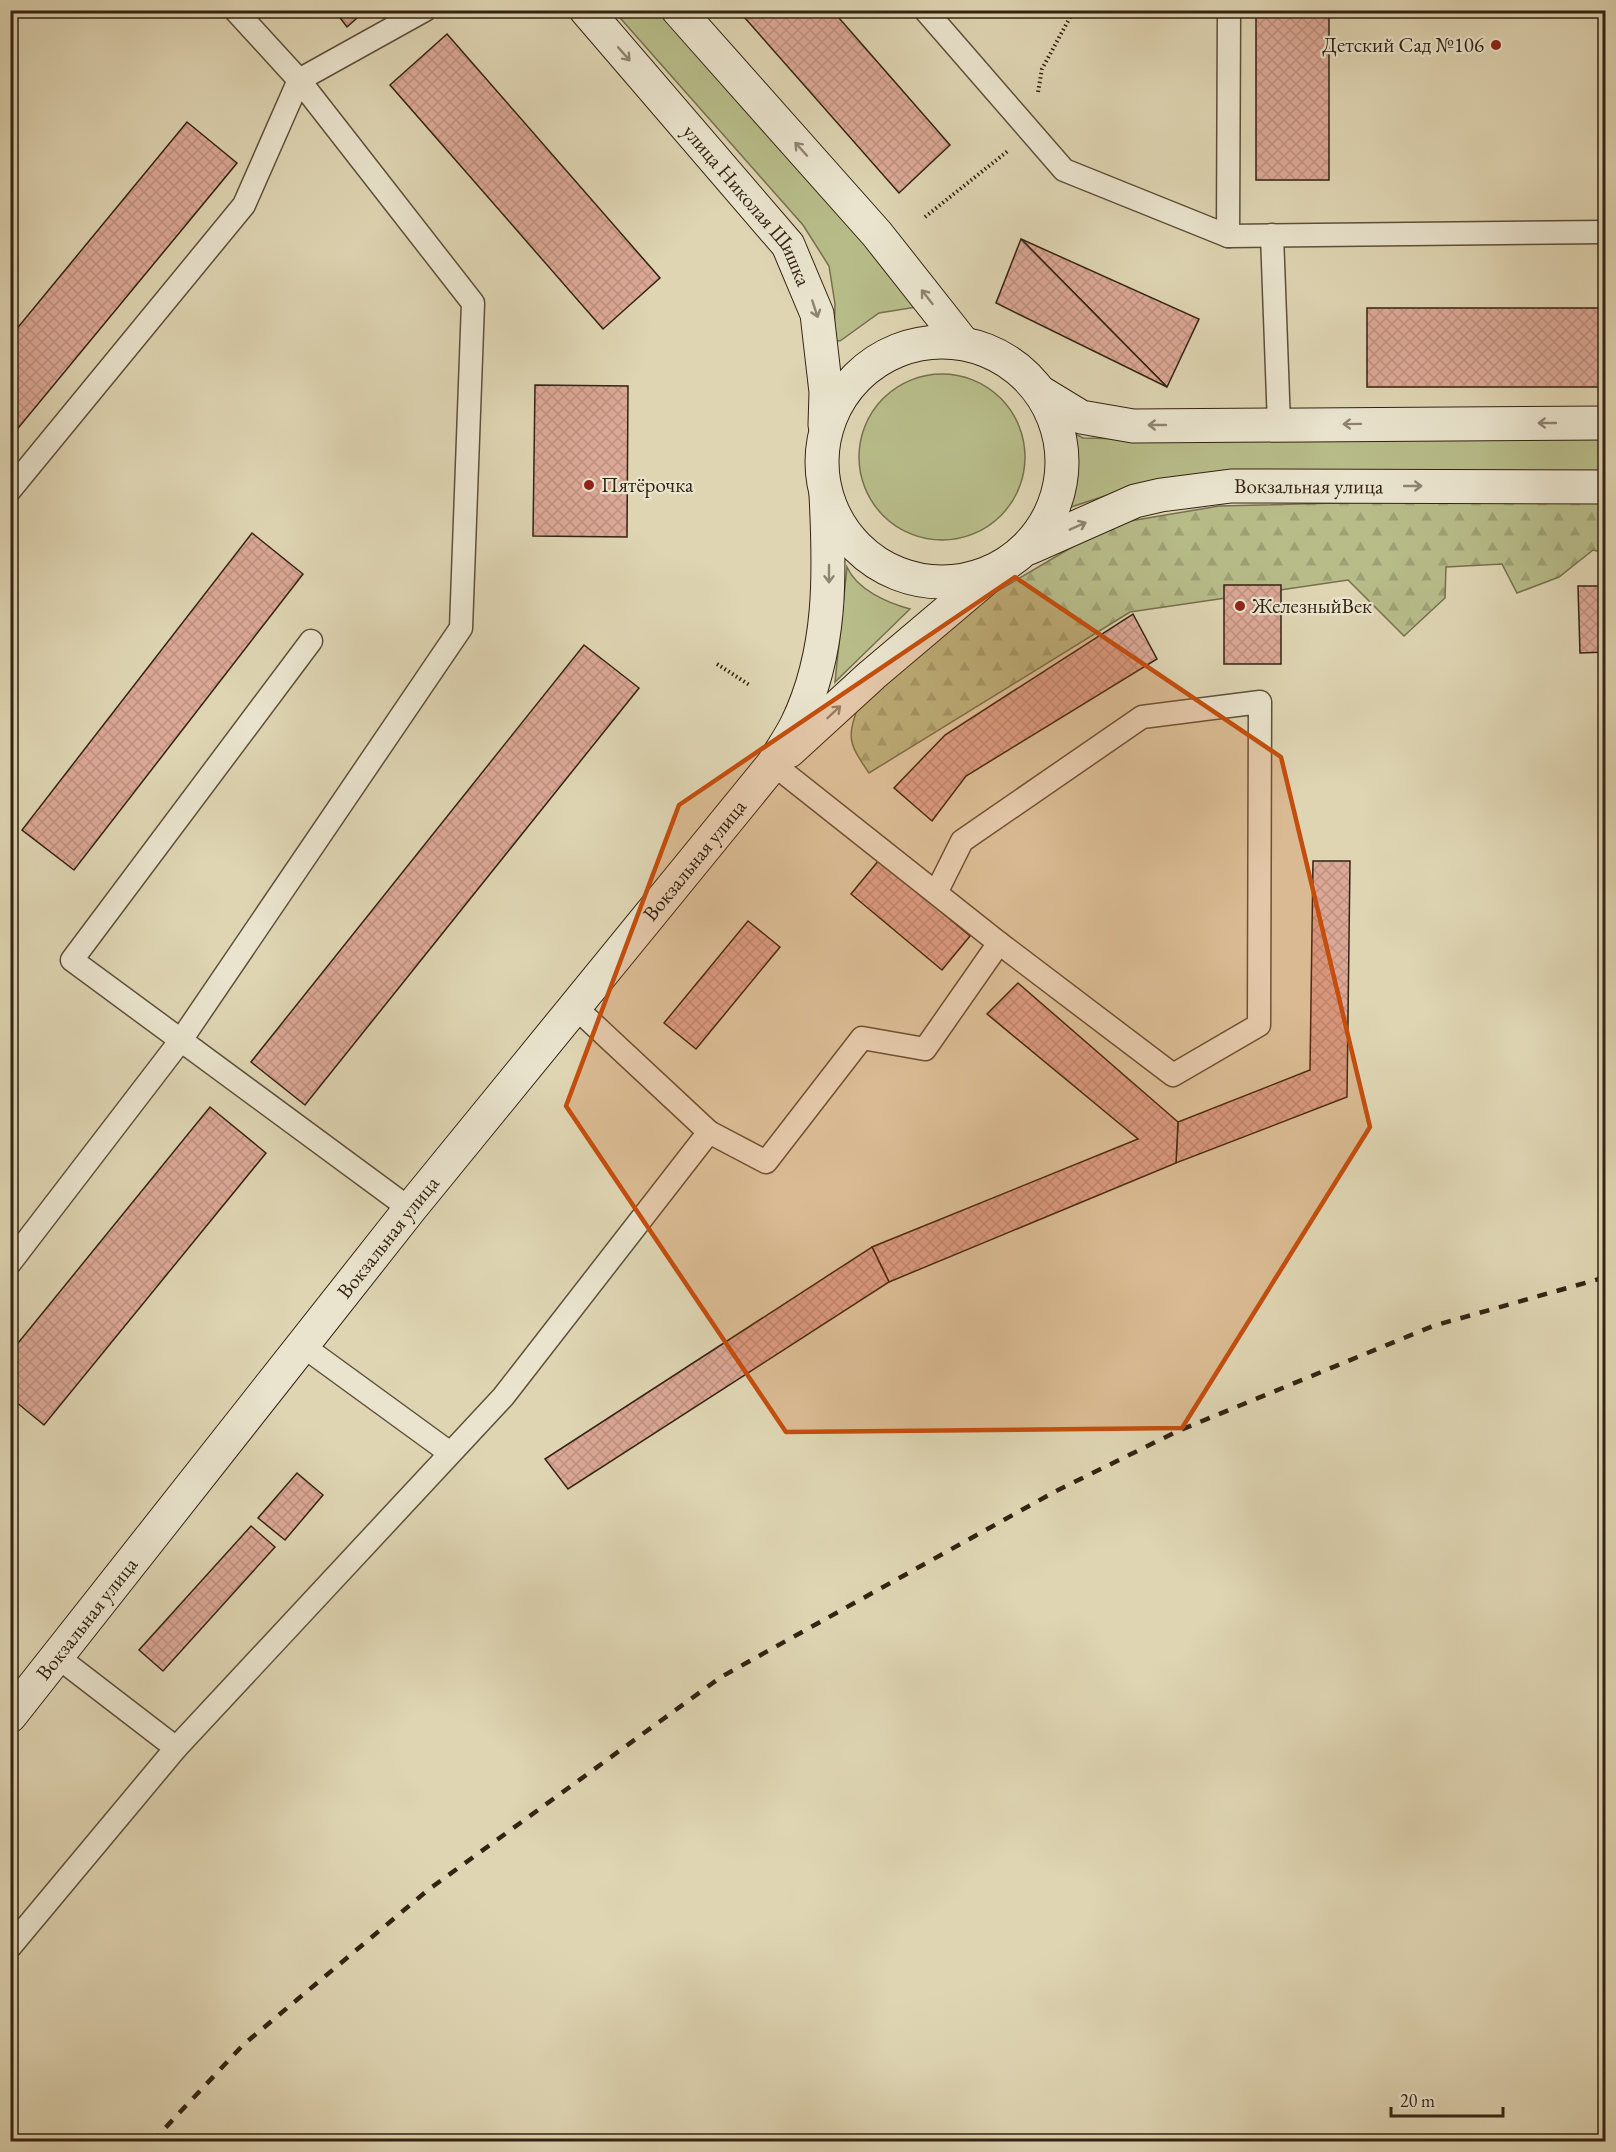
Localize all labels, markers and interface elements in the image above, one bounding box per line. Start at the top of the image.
place label: Детский Сад №106 [1322,31,1484,58]
marker: Детский Сад №106 [1489,38,1503,52]
one-way arrow [617,47,631,62]
street label: улица Николая Шишка [677,118,818,291]
one-way arrow [794,142,808,157]
one-way arrow [920,290,933,306]
one-way arrow [810,299,821,318]
one-way arrow [1538,417,1558,429]
one-way arrow [1343,418,1363,430]
one-way arrow [1148,419,1168,431]
place label: Пятёрочка [601,471,694,498]
street label: Вокзальная улица [1234,472,1384,499]
marker: Пятёрочка [582,478,596,492]
one-way arrow [1403,480,1423,492]
one-way arrow [1068,520,1086,531]
one-way arrow [823,563,835,583]
place label: ЖелезныйВек [1251,592,1372,619]
marker: ЖелезныйВек [1233,599,1247,613]
one-way arrow [826,705,841,719]
street label: Вокзальная улица [637,793,752,926]
street label: Вокзальная улица [331,1170,445,1304]
street label: Вокзальная улица [30,1551,144,1685]
scale bar [1391,2080,1504,2118]
text: 20 m [1400,2089,1435,2112]

